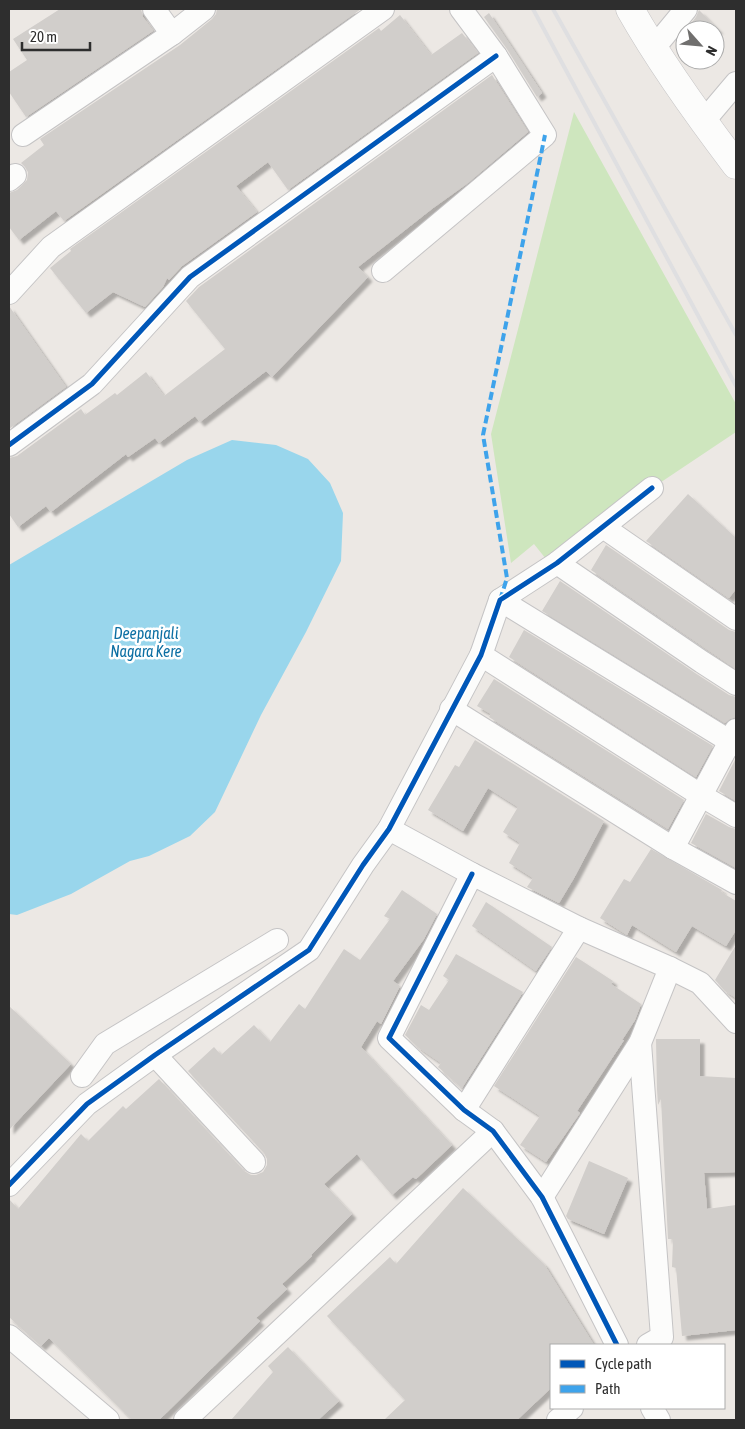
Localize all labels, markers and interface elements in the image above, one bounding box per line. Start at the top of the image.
scale bar [22,20,90,52]
north arrow [675,20,725,70]
text: 20 m [30,28,57,45]
text: N [703,44,721,58]
water label: Deepanjali Nagara Kere [110,624,182,661]
legend [550,1344,725,1409]
text: Cycle path [595,1355,652,1372]
text: Path [595,1380,621,1397]

